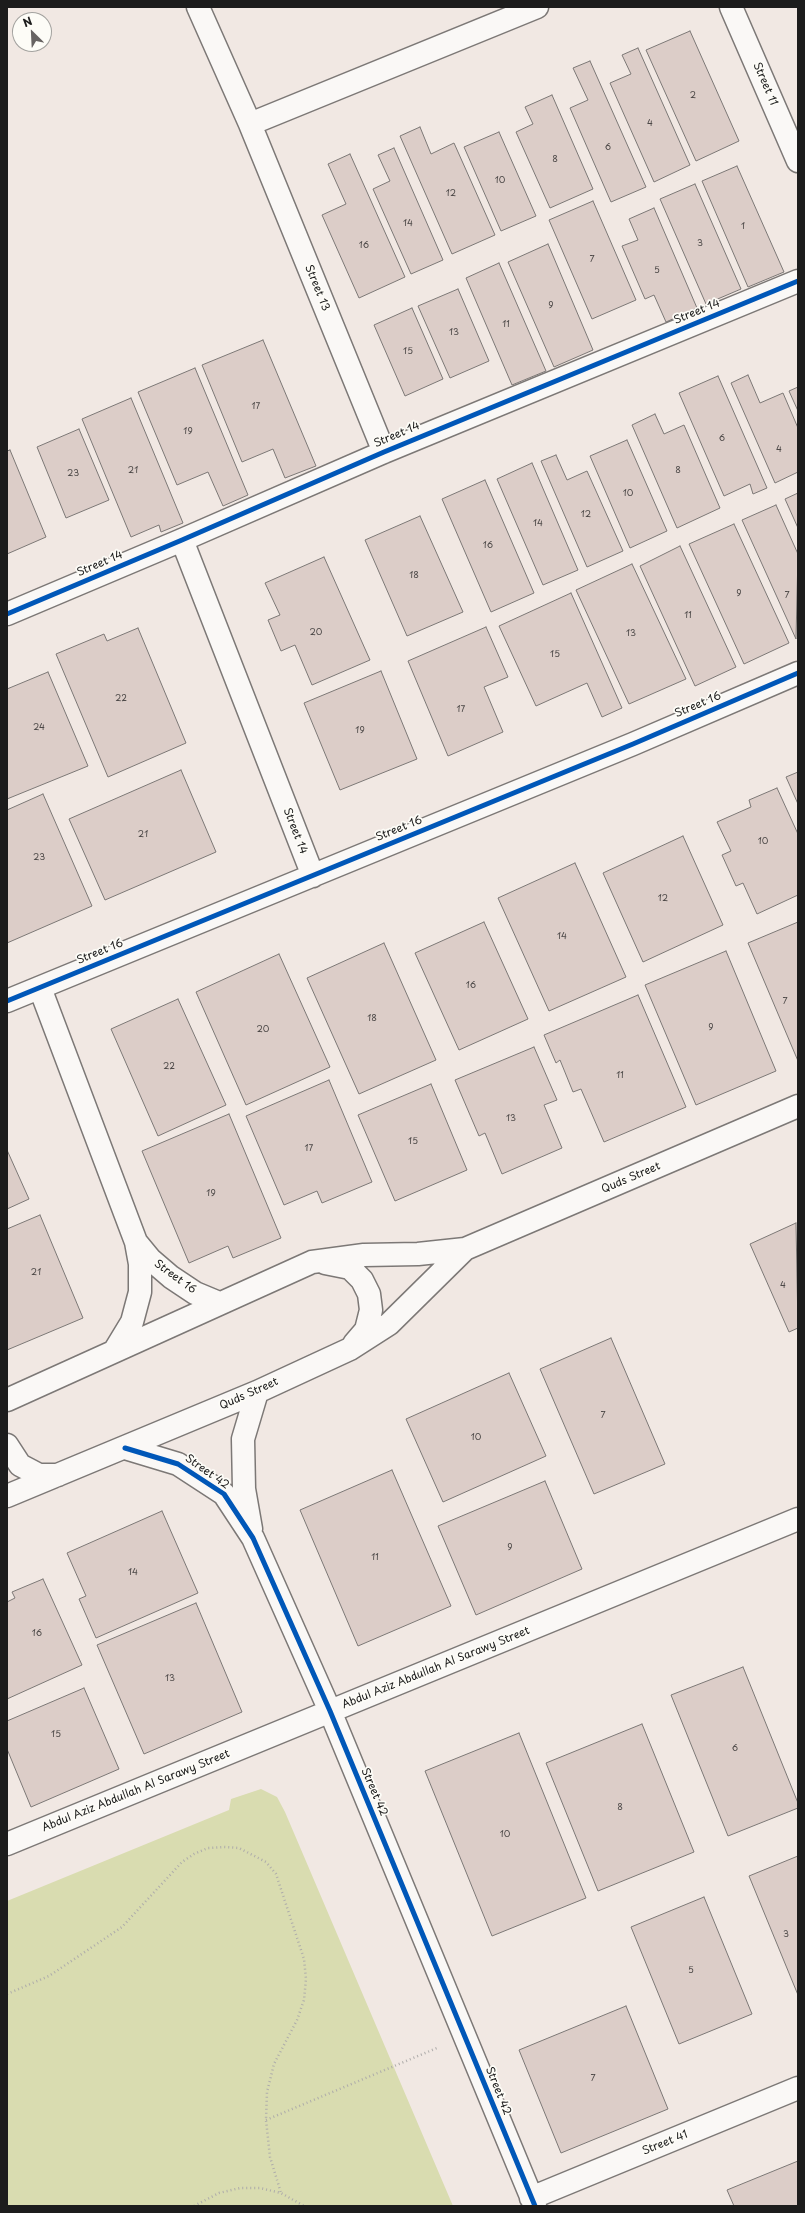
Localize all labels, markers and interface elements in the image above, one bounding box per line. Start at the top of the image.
north arrow [12,12,52,52]
text: N [20,12,35,31]
street label: Street 11 [750,60,780,108]
house number: 2 [690,91,696,101]
house number: 4 [647,119,653,129]
house number: 6 [605,143,611,153]
house number: 8 [552,155,558,165]
house number: 10 [495,176,505,186]
house number: 12 [446,189,456,199]
house number: 14 [403,219,413,229]
house number: 1 [741,222,745,232]
house number: 3 [697,239,703,249]
house number: 16 [359,241,369,251]
house number: 7 [589,255,595,265]
street label: Street 13 [302,263,332,313]
house number: 5 [654,266,660,276]
street label: Street 14 [672,297,722,327]
house number: 9 [548,301,554,311]
house number: 11 [502,320,510,330]
house number: 13 [449,328,459,338]
house number: 15 [403,347,413,357]
house number: 17 [252,402,260,412]
street label: Street 14 [372,419,422,451]
house number: 19 [183,427,193,437]
house number: 6 [719,434,725,444]
house number: 4 [776,445,782,455]
house number: 21 [128,466,138,476]
house number: 8 [675,466,681,476]
house number: 23 [67,469,79,479]
house number: 10 [623,489,633,499]
house number: 12 [581,510,591,520]
house number: 14 [533,519,543,529]
house number: 16 [483,541,493,551]
street label: Street 14 [75,548,125,580]
house number: 18 [409,571,419,581]
house number: 9 [736,589,742,599]
house number: 7 [784,591,790,601]
house number: 11 [684,611,692,621]
house number: 20 [310,628,322,638]
house number: 13 [626,629,636,639]
house number: 15 [550,650,560,660]
street label: Street 16 [673,689,723,721]
house number: 22 [115,694,127,704]
house number: 17 [457,705,465,715]
house number: 24 [33,723,45,733]
house number: 19 [355,726,365,736]
street label: Street 14 [280,806,310,856]
street label: Street 16 [374,814,424,844]
house number: 21 [138,830,148,840]
house number: 10 [758,837,768,847]
house number: 23 [33,853,45,863]
house number: 12 [658,894,668,904]
house number: 14 [557,932,567,942]
street label: Street 16 [75,937,125,967]
house number: 16 [466,981,476,991]
house number: 7 [782,997,788,1007]
house number: 18 [367,1014,377,1024]
house number: 9 [708,1023,714,1033]
house number: 20 [257,1025,269,1035]
house number: 22 [163,1062,175,1072]
house number: 11 [616,1071,624,1081]
house number: 13 [506,1114,516,1124]
house number: 15 [408,1137,418,1147]
house number: 17 [305,1144,313,1154]
street label: Quds Street [599,1160,663,1196]
house number: 19 [206,1189,216,1199]
street label: Street 16 [151,1257,199,1297]
house number: 21 [31,1268,41,1278]
house number: 4 [780,1281,786,1291]
street label: Quds Street [218,1375,280,1413]
house number: 7 [600,1411,606,1421]
house number: 10 [471,1433,481,1443]
street label: Street 42 [182,1452,232,1492]
house number: 9 [507,1543,513,1553]
house number: 11 [371,1553,379,1563]
house number: 14 [128,1568,138,1578]
street label: Abdul Aziz Abdullah Al Sarawy Street [340,1624,532,1712]
house number: 16 [32,1629,42,1639]
house number: 13 [165,1674,175,1684]
house number: 15 [51,1730,61,1740]
house number: 6 [732,1744,738,1754]
street label: Abdul Aziz Abdullah Al Sarawy Street [40,1747,232,1835]
street label: Street 42 [358,1766,390,1818]
house number: 8 [617,1803,623,1813]
house number: 10 [500,1830,510,1840]
house number: 3 [783,1930,789,1940]
house number: 5 [688,1966,694,1976]
street label: Street 42 [482,2065,514,2117]
house number: 7 [590,2074,596,2084]
street label: Street 41 [640,2128,690,2158]

